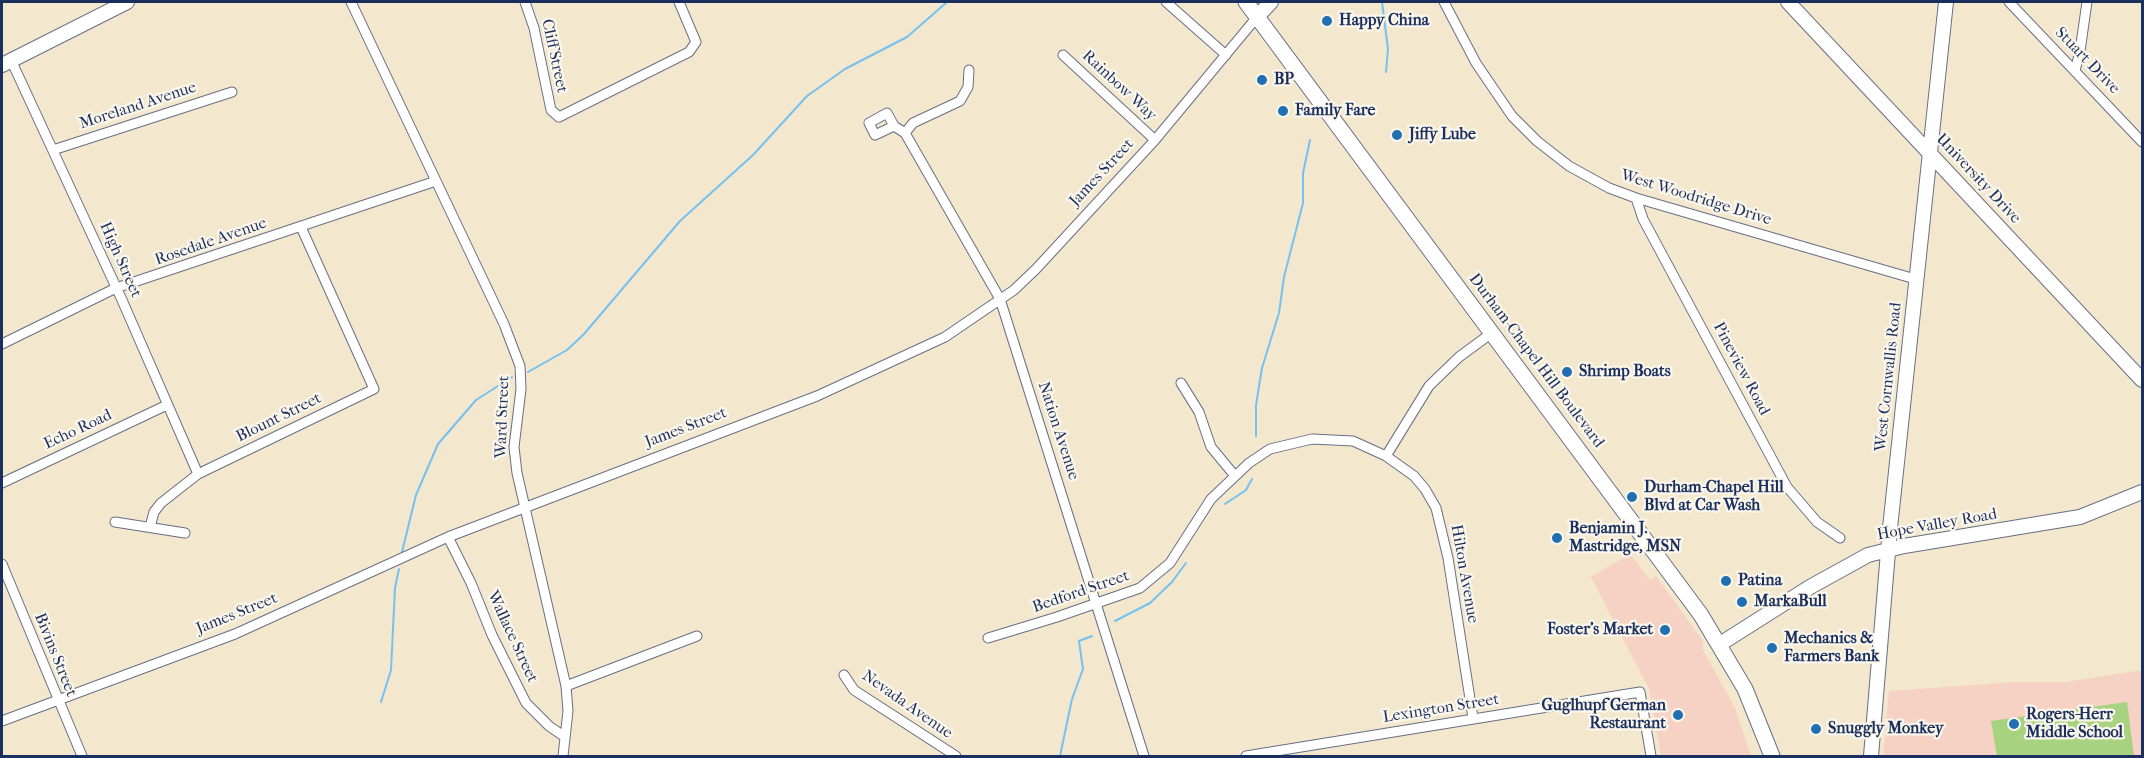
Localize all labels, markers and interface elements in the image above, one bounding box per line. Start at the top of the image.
place label: Happy China [1339,11,1429,31]
marker: Happy China [1320,14,1334,28]
street label: Cliff Street [537,17,571,95]
street label: Stuart Drive [2050,24,2124,98]
street label: Rainbow Way [1078,47,1160,125]
place label: BP [1274,70,1294,90]
marker: BP [1255,73,1269,87]
street label: Moreland Avenue [77,78,199,134]
place label: Family Fare [1295,101,1375,121]
marker: Family Fare [1276,104,1290,118]
place label: Jiffy Lube [1409,125,1476,145]
marker: Jiffy Lube [1390,128,1404,142]
street label: University Drive [1931,130,2025,228]
street label: James Street [1066,135,1138,211]
street label: West Woodridge Drive [1618,166,1774,230]
street label: Rosedale Avenue [153,214,269,270]
street label: High Street [95,219,145,301]
street label: Durham-Chapel Hill Boulevard [1464,270,1608,452]
street label: West Cornwallis Road [1872,301,1906,453]
street label: Pineview Road [1708,319,1774,419]
place label: Shrimp Boats [1579,362,1671,382]
marker: Shrimp Boats [1560,365,1574,379]
street label: Ward Street [492,375,514,459]
street label: Nation Avenue [1033,380,1083,482]
street label: Blount Street [233,389,325,447]
street label: James Street [643,404,729,452]
street label: Echo Road [41,406,115,454]
place label: Durham-Chapel Hill Blvd at Car Wash [1644,478,1784,516]
marker: Durham-Chapel Hill Blvd at Car Wash [1625,490,1639,504]
street label: Hope Valley Road [1876,505,1998,545]
place label: Benjamin J. Mastridge, MSN [1569,519,1681,557]
street label: Hilton Avenue [1446,523,1482,625]
marker: Benjamin J. Mastridge, MSN [1550,531,1564,545]
street label: Bedford Street [1030,566,1132,618]
place label: Patina [1738,571,1782,591]
marker: Patina [1719,574,1733,588]
street label: Wallace Street [482,588,542,686]
street label: James Street [194,589,280,639]
place label: MarkaBull [1754,592,1827,612]
marker: MarkaBull [1735,595,1749,609]
street label: Bivins Street [30,610,80,700]
place label: Foster's Market [1547,620,1653,640]
marker: Foster's Market [1658,623,1672,637]
place label: Mechanics & Farmers Bank [1784,629,1879,667]
marker: Mechanics & Farmers Bank [1765,641,1779,655]
street label: Nevada Avenue [858,667,956,743]
street label: Lexington Street [1382,690,1500,728]
place label: Guglhupf German Restaurant [1541,696,1666,734]
place label: Rogers-Herr Middle School [2026,705,2123,743]
marker: Guglhupf German Restaurant [1671,708,1685,722]
marker: Rogers-Herr Middle School [2007,717,2021,731]
place label: Snuggly Monkey [1828,719,1943,739]
marker: Snuggly Monkey [1809,722,1823,736]

